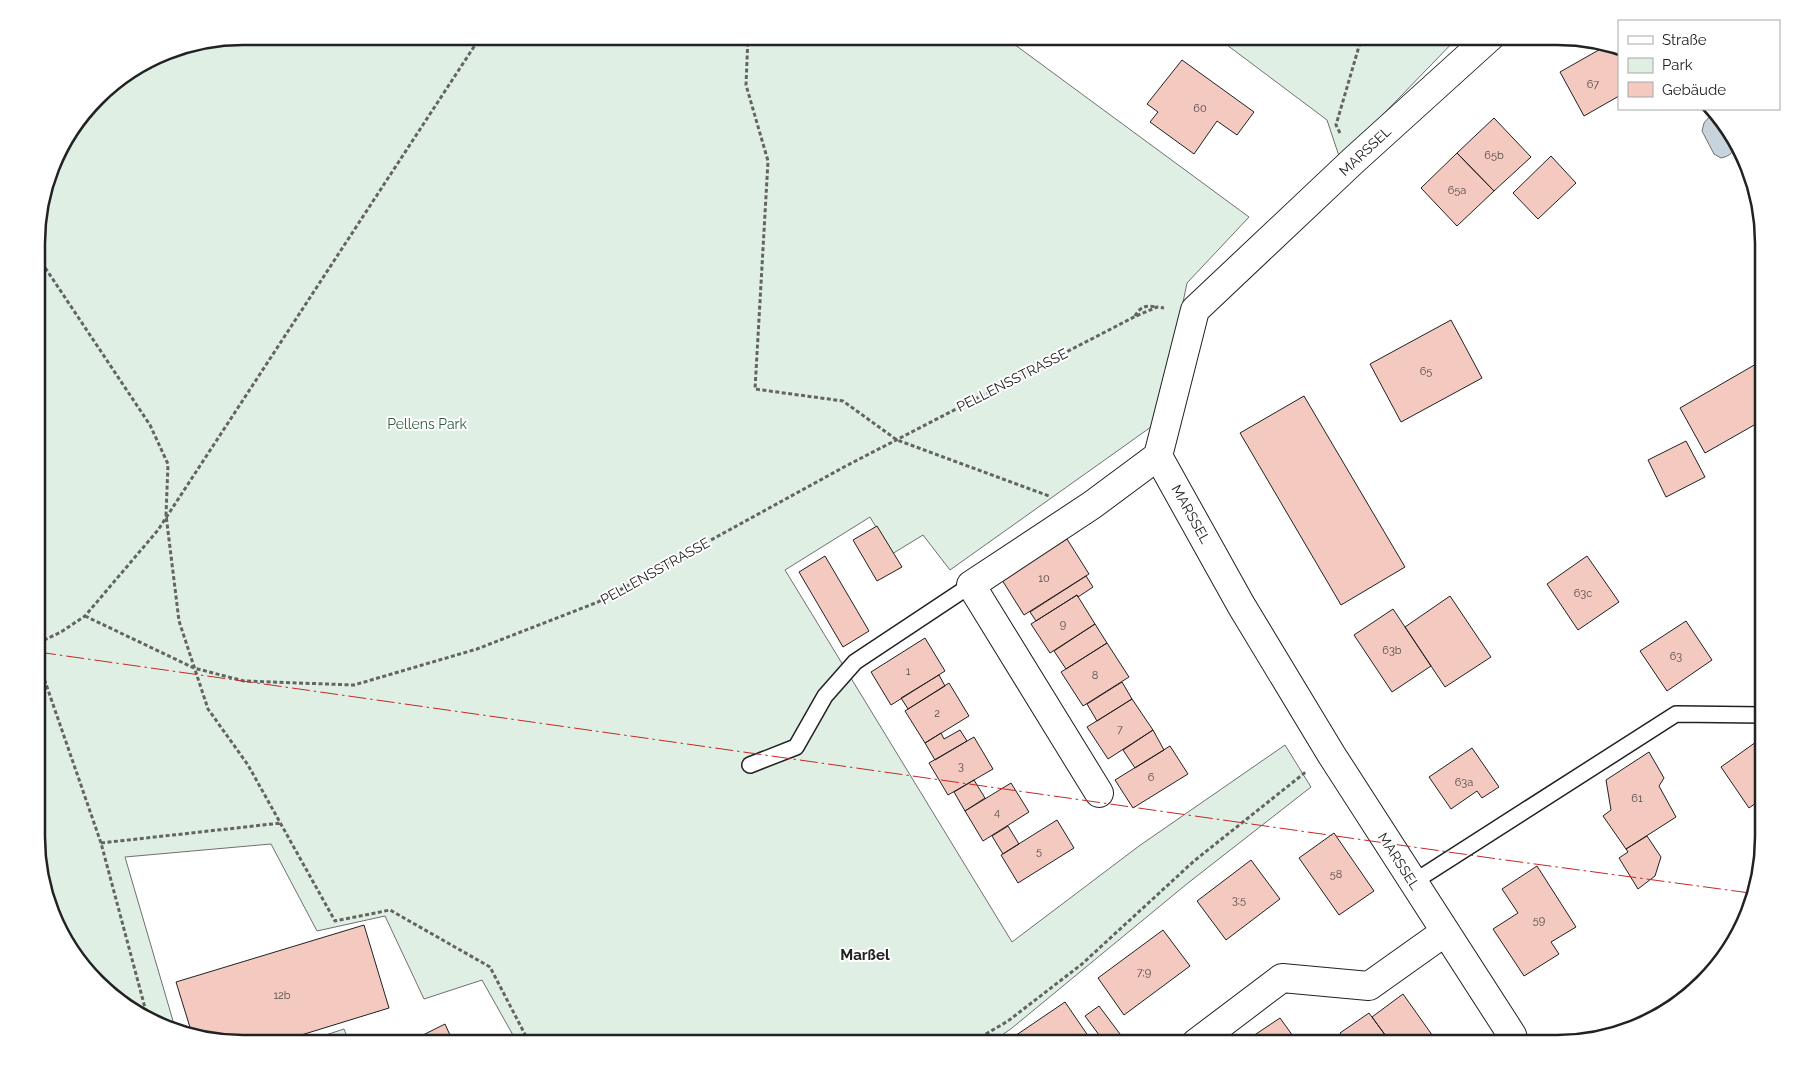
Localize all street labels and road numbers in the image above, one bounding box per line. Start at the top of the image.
street label: MARSSEL [1336,123,1394,179]
street label: PELLENSSTRASSE [954,345,1070,415]
street label: MARSSEL [1168,482,1214,546]
street label: PELLENSSTRASSE [598,534,712,608]
street label: MARSSEL [1375,830,1423,892]

